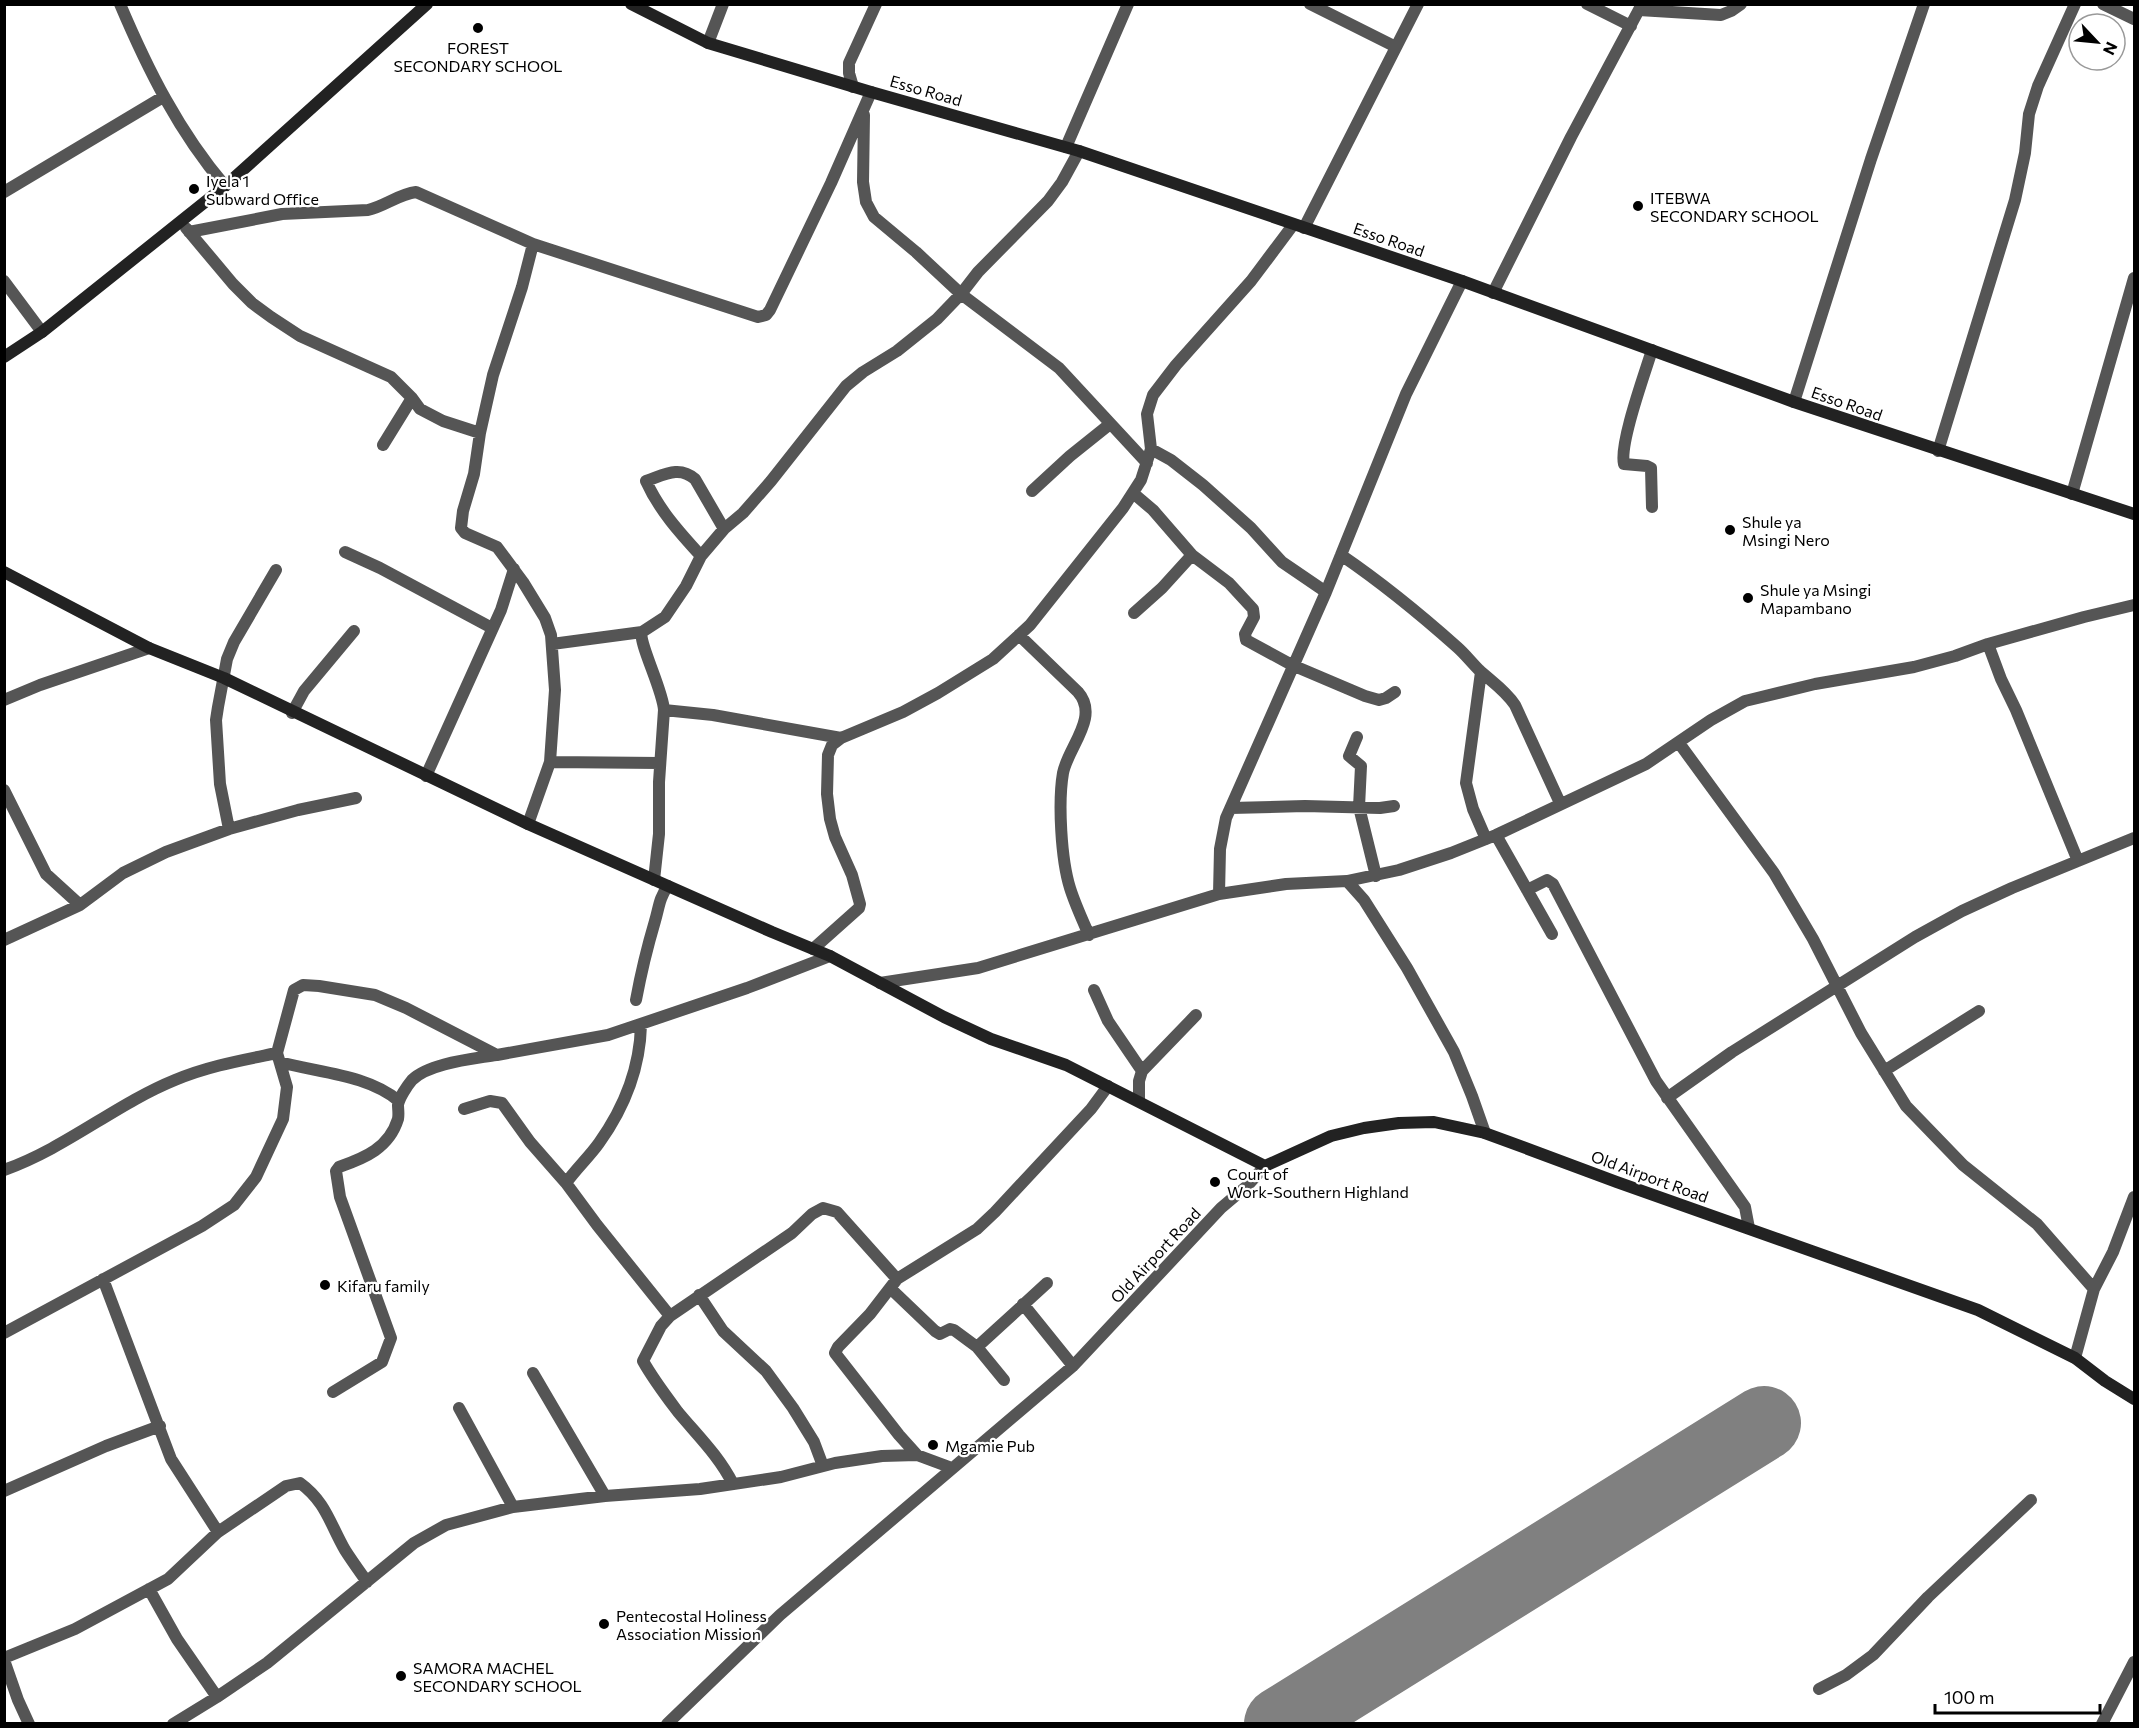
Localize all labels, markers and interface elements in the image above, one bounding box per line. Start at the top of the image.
north arrow [2067,12,2127,72]
marker: FOREST SECONDARY SCHOOL [471,21,485,35]
place label: FOREST SECONDARY SCHOOL [394,38,562,75]
text: N [2100,39,2122,58]
street label: Esso Road [888,71,964,109]
place label: Iyela 1 Subward Office [206,171,319,208]
marker: Iyela 1 Subward Office [187,182,201,196]
place label: ITEBWA SECONDARY SCHOOL [1650,188,1819,225]
marker: ITEBWA SECONDARY SCHOOL [1631,199,1645,213]
street label: Esso Road [1351,218,1427,260]
street label: Esso Road [1809,382,1885,424]
place label: Shule ya Msingi Nero [1742,512,1830,549]
marker: Shule ya Msingi Nero [1723,523,1737,537]
place label: Shule ya Msingi Mapambano [1760,580,1871,617]
marker: Shule ya Msingi Mapambano [1741,591,1755,605]
street label: Old Airport Road [1589,1146,1711,1206]
place label: Court of Work-Southern Highland [1227,1164,1409,1201]
marker: Court of Work-Southern Highland [1208,1175,1222,1189]
street label: Old Airport Road [1106,1203,1204,1307]
place label: Kifaru family [337,1276,430,1295]
marker: Kifaru family [318,1278,332,1292]
place label: Mgamie Pub [945,1436,1035,1455]
marker: Mgamie Pub [926,1438,940,1452]
place label: Pentecostal Holiness Association Mission [616,1606,767,1643]
marker: Pentecostal Holiness Association Mission [597,1617,611,1631]
place label: SAMORA MACHEL SECONDARY SCHOOL [413,1658,582,1695]
marker: SAMORA MACHEL SECONDARY SCHOOL [394,1669,408,1683]
scale bar [1935,1677,2100,1715]
text: 100 m [1944,1686,1994,1708]

